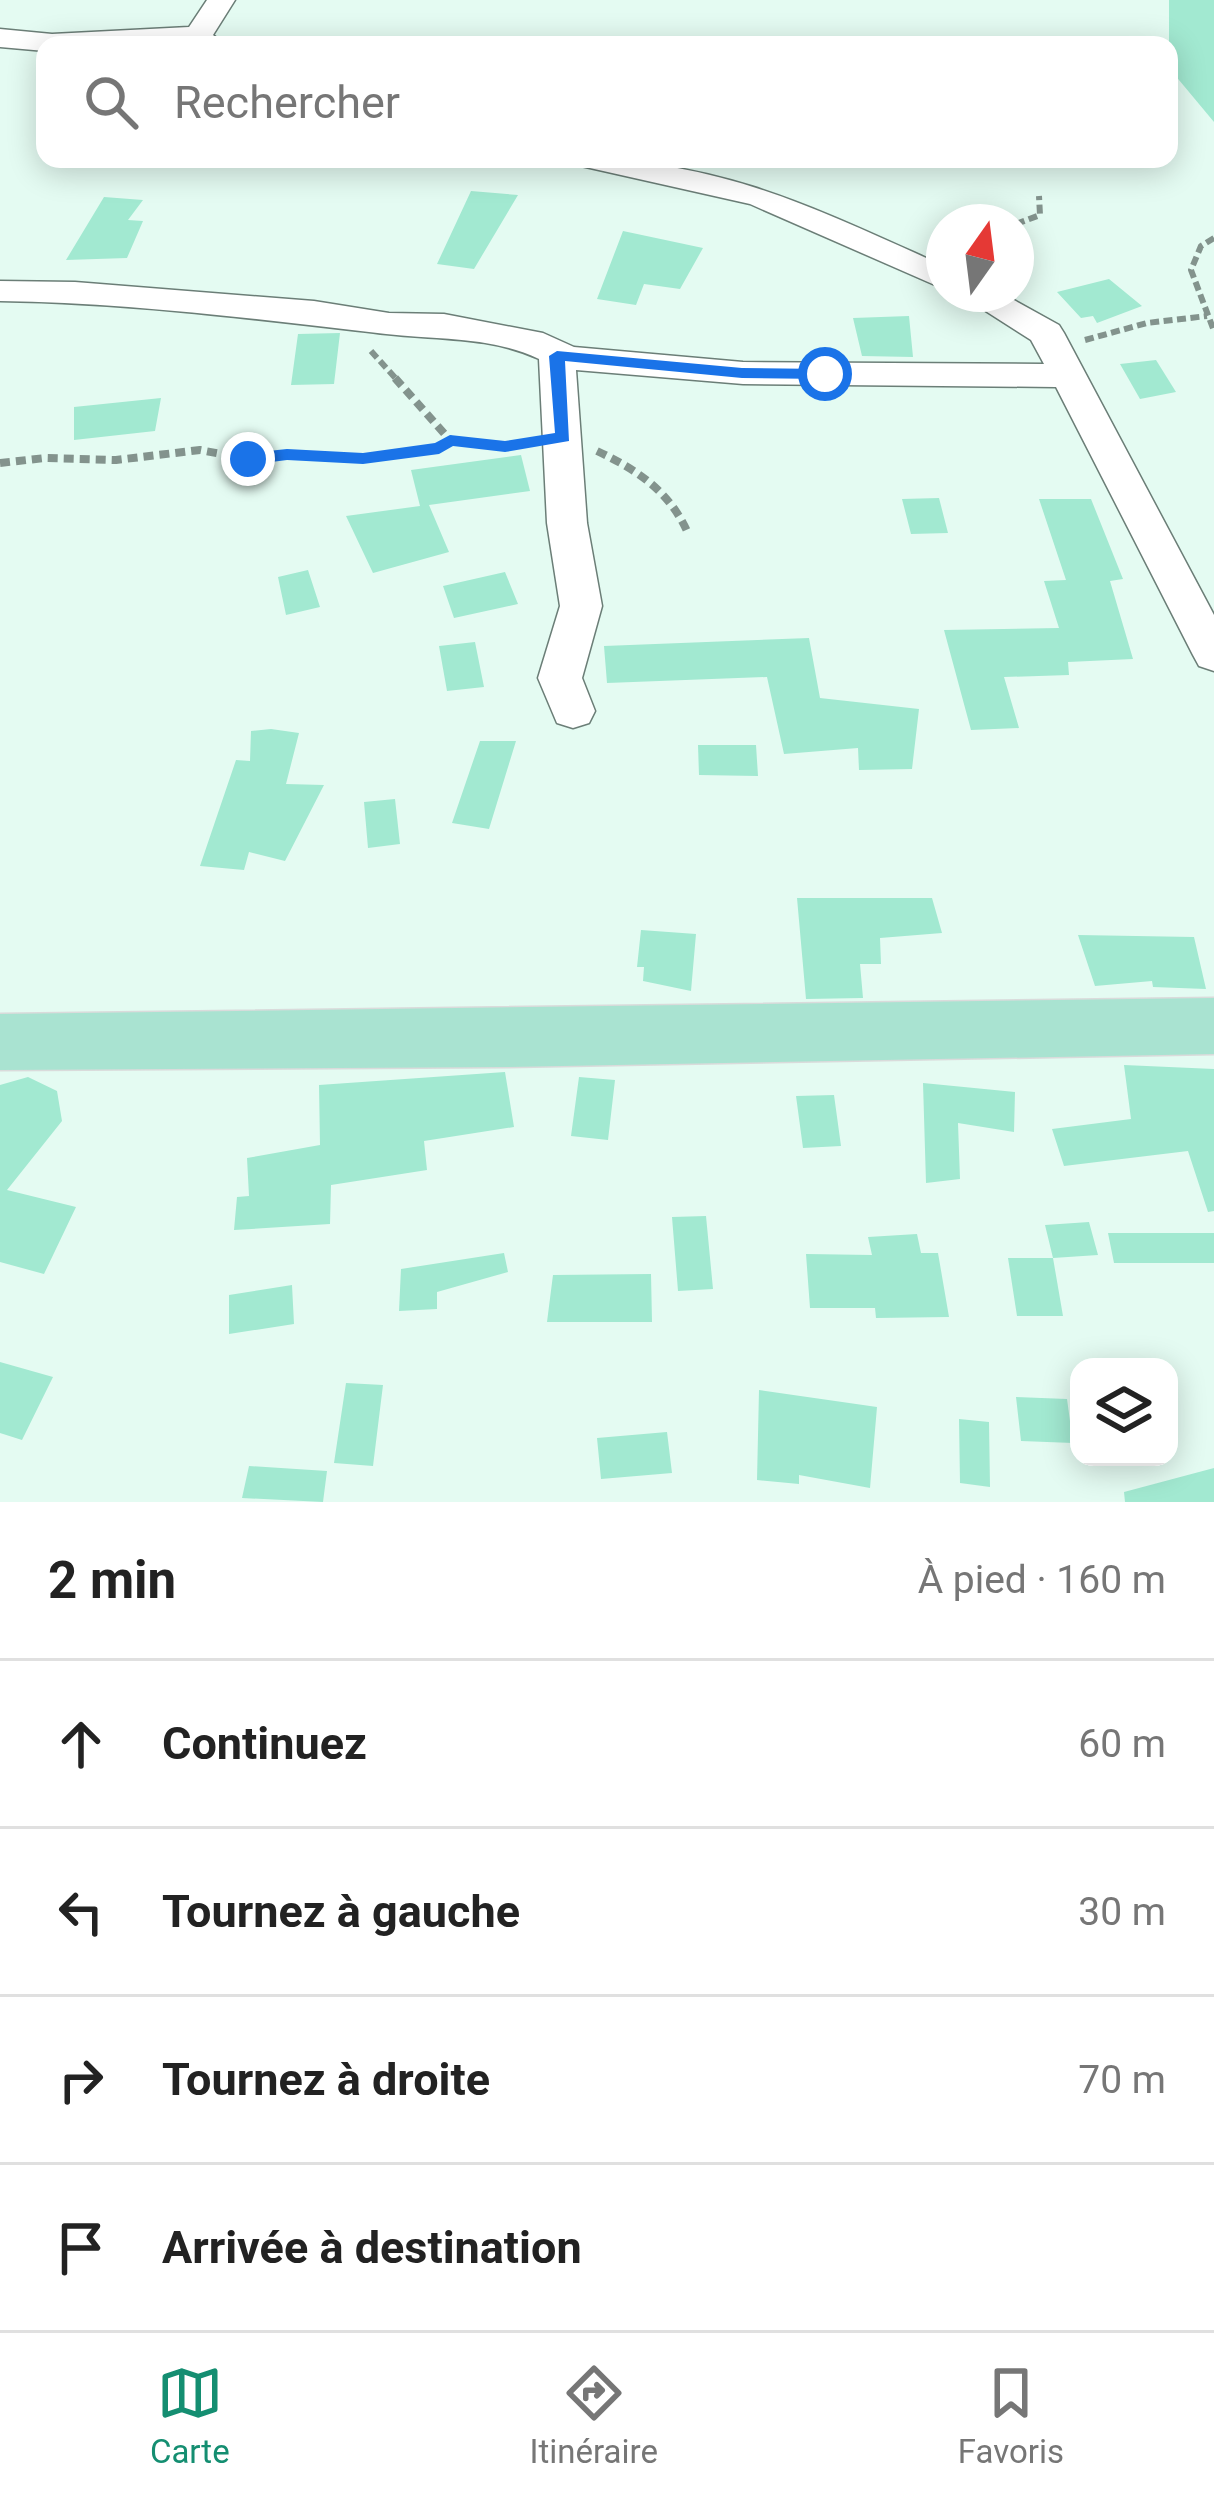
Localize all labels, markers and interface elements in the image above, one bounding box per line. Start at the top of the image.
search box [36,36,1178,168]
icon: search [78,69,144,135]
text: Rechercher [174,76,400,129]
north arrow [926,204,1034,312]
route start [798,347,852,401]
route end [221,432,275,486]
map controls [1070,1358,1178,1466]
button: layers [1070,1358,1178,1466]
text: 2 min [48,1551,176,1610]
text: À pied · 160 m [918,1557,1166,1603]
icon: ahead [48,1711,114,1777]
text: Continuez [162,1717,367,1770]
text: 60 m [1078,1721,1166,1767]
icon: left [48,1879,114,1945]
text: Tournez à gauche [162,1885,520,1938]
text: 30 m [1078,1889,1166,1935]
icon: right [48,2047,114,2113]
text: Tournez à droite [162,2053,490,2106]
text: 70 m [1078,2057,1166,2103]
icon: arrive [48,2215,114,2281]
text: Arrivée à destination [162,2221,582,2274]
tab: Carte [150,2360,230,2471]
tab: Itinéraire [530,2360,658,2471]
tab: Favoris [958,2360,1064,2471]

